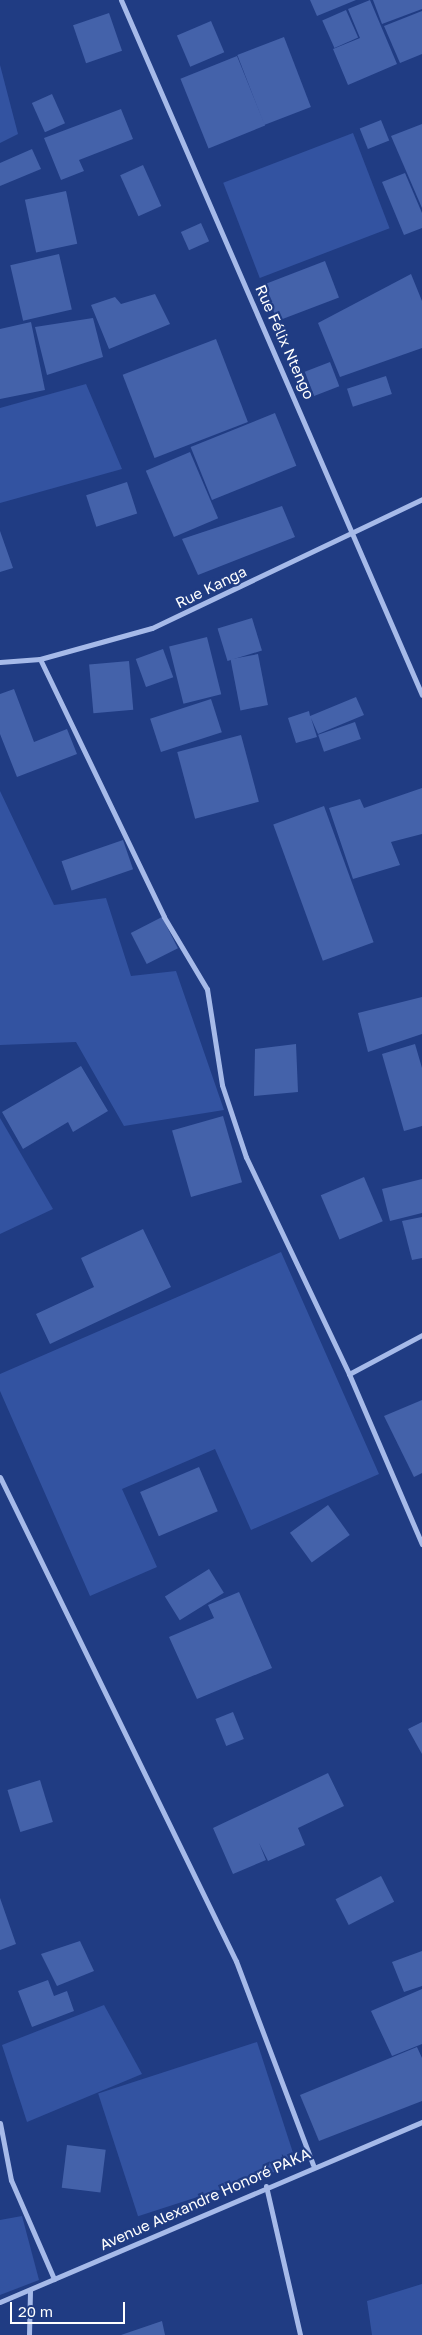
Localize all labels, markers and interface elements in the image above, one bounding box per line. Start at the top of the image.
street label: Rue Félix Ntengo [252,282,318,402]
street label: Rue Kanga [172,562,250,612]
street label: Avenue Alexandre Honoré PAKA [97,2144,313,2254]
scale bar [12,2292,128,2324]
text: 20 m [18,2302,53,2320]

